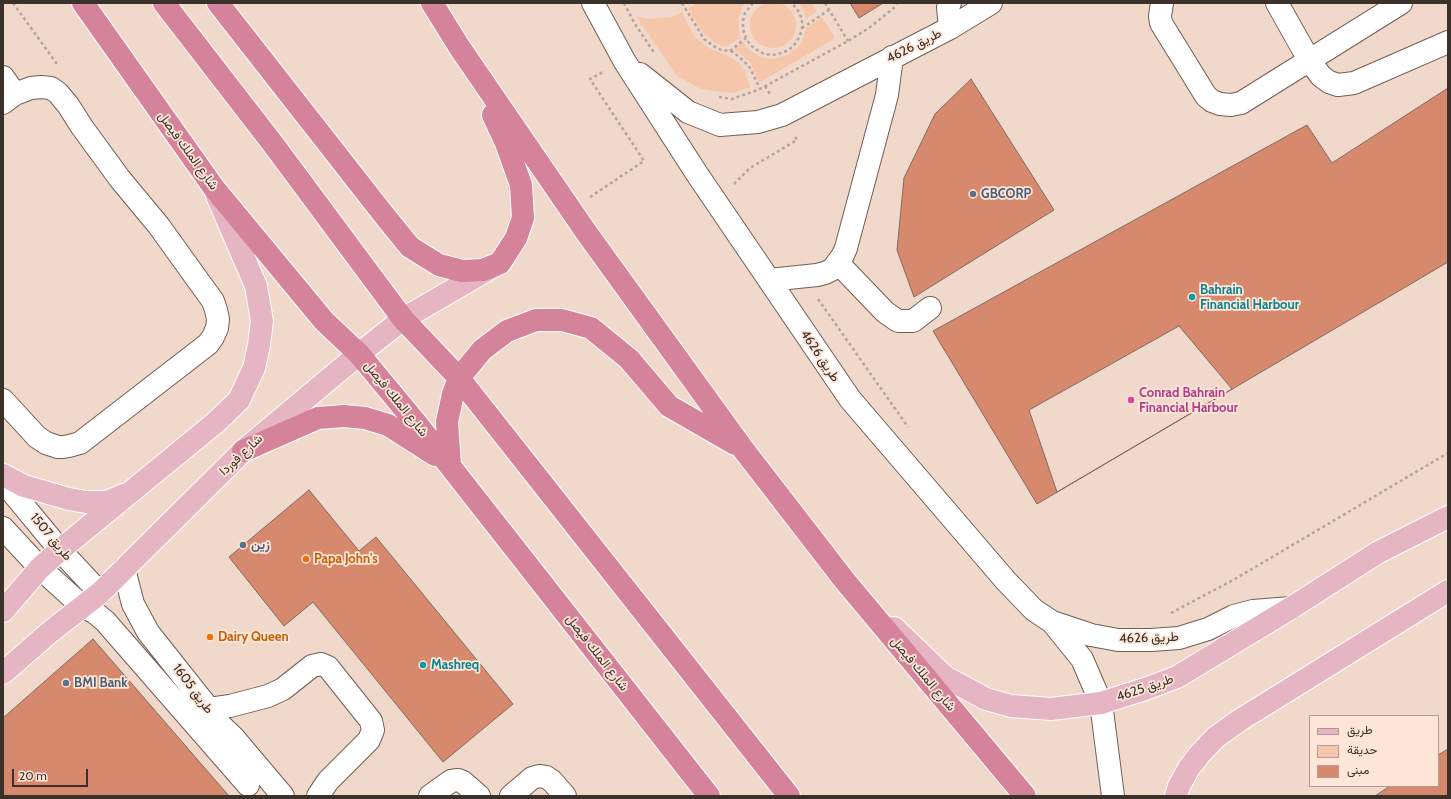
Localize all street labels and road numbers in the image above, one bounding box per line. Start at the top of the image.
street label: طريق 4626 [884,26,944,66]
street label: شارع الملك فيصل [154,109,222,193]
street label: طريق 4626 [797,327,843,385]
street label: شارع الملك فيصل [361,358,431,440]
street label: شارع فوردا [216,431,266,479]
street label: طريق 1507 [27,510,75,564]
street label: شارع الملك فيصل [562,612,632,694]
street label: طريق 4626 [1119,629,1179,647]
street label: شارع الملك فيصل [887,633,959,715]
street label: طريق 1605 [169,661,217,717]
street label: طريق 4625 [1114,671,1176,705]

